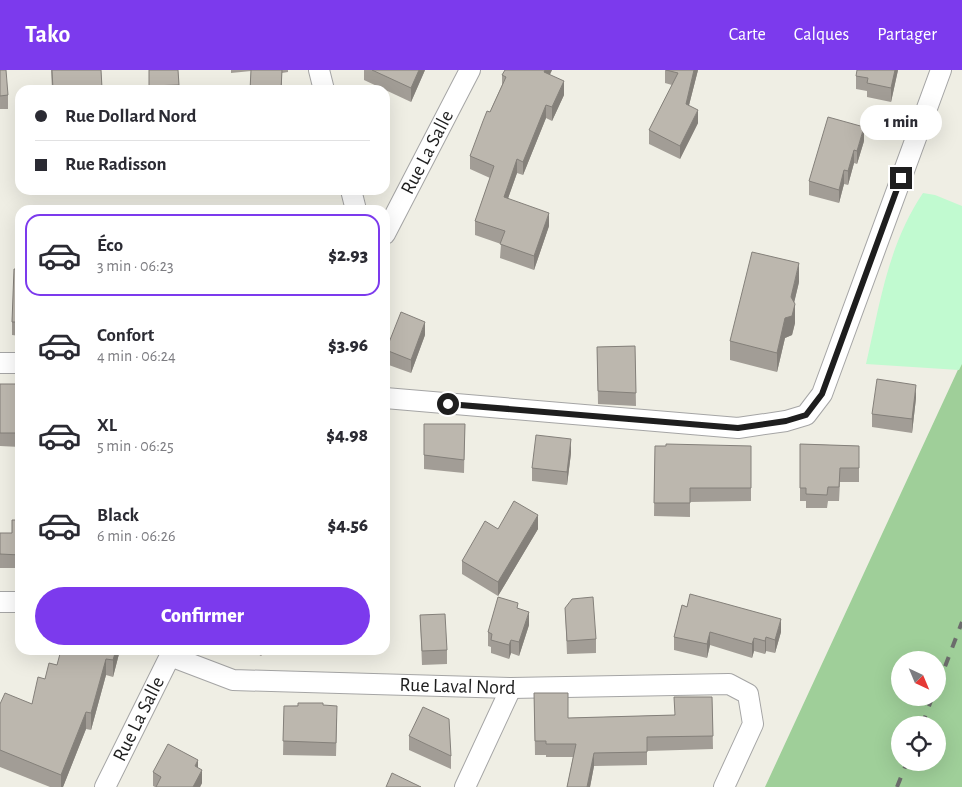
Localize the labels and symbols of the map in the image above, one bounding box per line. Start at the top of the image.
callout: 1 min [860,106,942,140]
street label: Rue La Salle [397,107,457,198]
route end [890,167,912,189]
route start [437,393,459,415]
north arrow [891,651,946,706]
street label: Rue La Salle [109,673,168,764]
street label: Rue Laval Nord [399,675,516,698]

